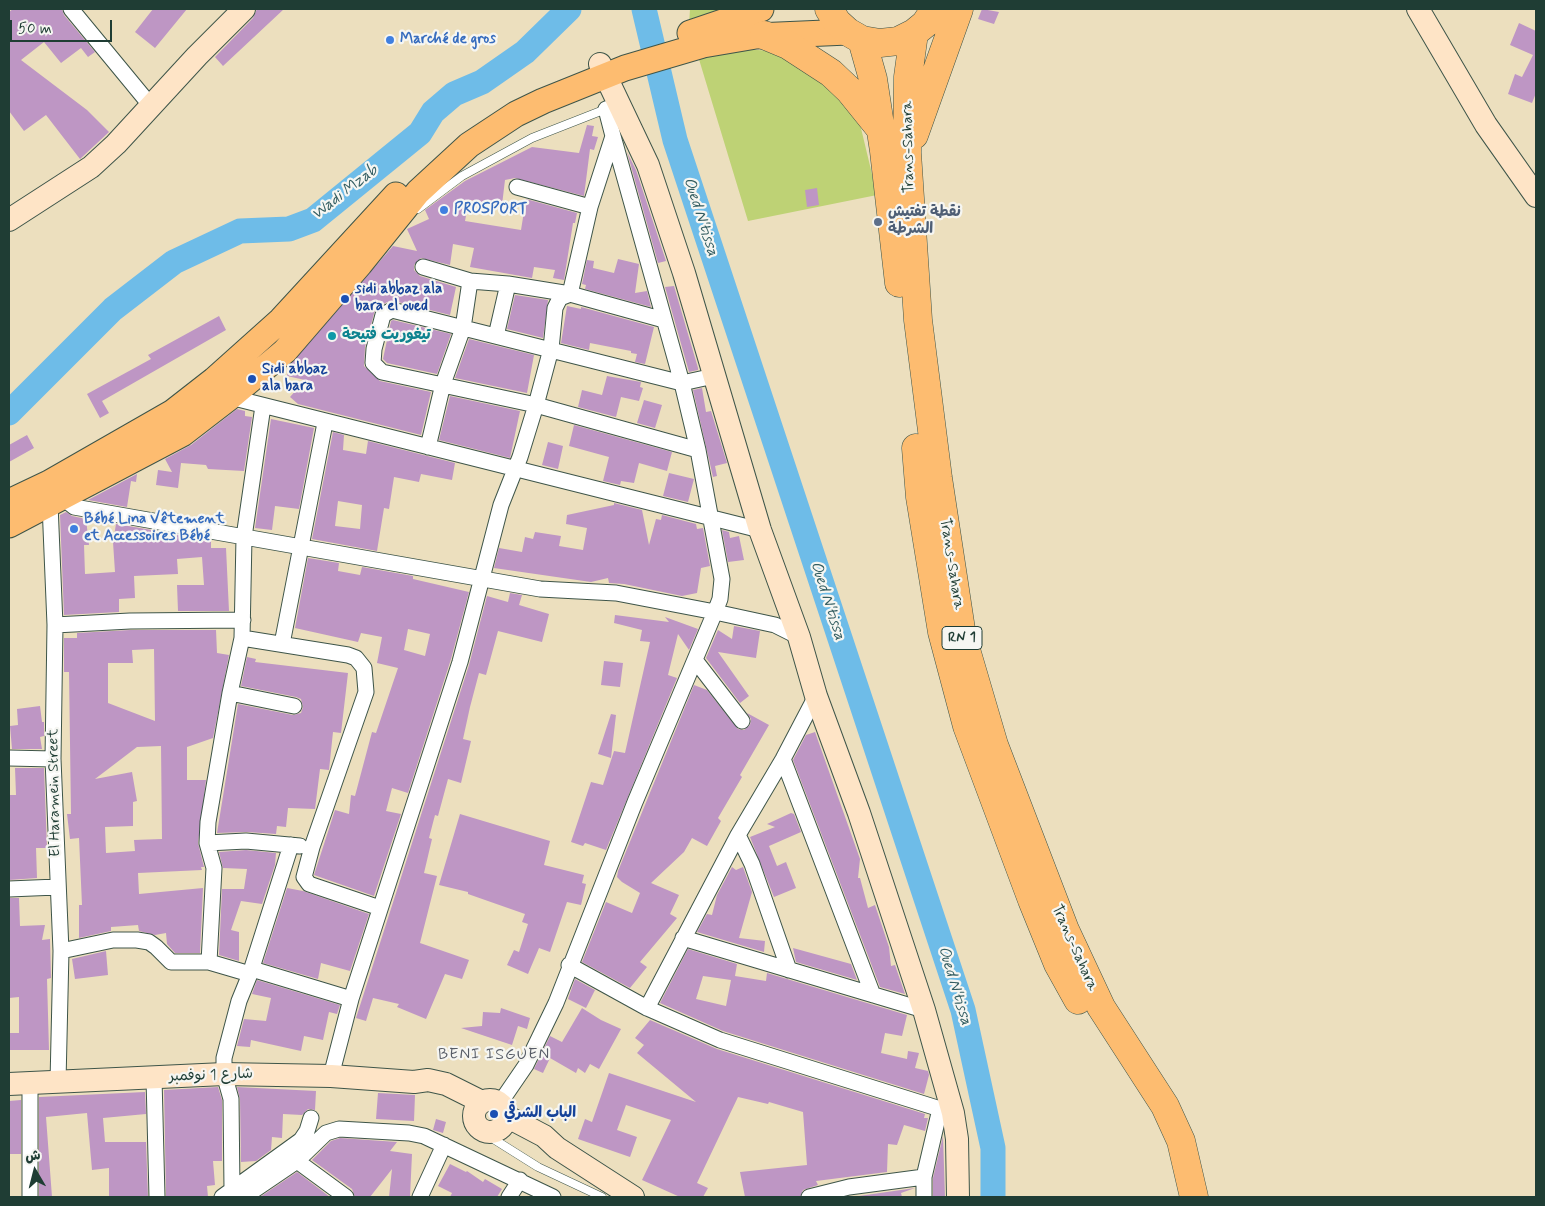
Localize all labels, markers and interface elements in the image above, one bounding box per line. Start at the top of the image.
scale bar [12,10,115,42]
text: 50 m [18,19,52,39]
place label: Marché de gros [400,31,496,49]
marker: Marché de gros [384,34,396,46]
street label: Trans-Sahara [899,101,919,193]
water label: Wadi Mzab [308,161,382,225]
water label: Oued N'tissa [678,175,722,259]
place label: PROSPORT [454,201,527,219]
marker: PROSPORT [438,204,450,216]
place label: نقطة تفتيش الشرطة [888,204,961,239]
marker: نقطة تفتيش الشرطة [872,216,884,228]
place label: sidi abbaz ala bara el oued [355,281,442,316]
marker: sidi abbaz ala bara el oued [339,293,351,305]
place label: تيغوريت فتيحة [342,327,430,345]
marker: تيغوريت فتيحة [326,330,338,342]
place label: Sidi abbaz ala bara [262,361,328,396]
marker: Sidi abbaz ala bara [246,373,258,385]
place label: Bébé Lina Vêtement et Accessoires Bébé [84,511,225,546]
street label: Trans-Sahara [935,517,967,611]
marker: Bébé Lina Vêtement et Accessoires Bébé [68,523,80,535]
water label: Oued N'tissa [805,559,849,643]
road number: RN 1 [942,626,982,650]
street label: El Haramein Street [45,729,65,857]
street label: Trans-Sahara [1047,902,1101,994]
water label: Oued N'tissa [933,944,975,1028]
district label: BENI ISGUEN [436,1046,552,1066]
street label: شارع 1 نوفمبر [169,1066,253,1086]
place label: الباب الشرقي [504,1105,576,1123]
marker: الباب الشرقي [488,1108,500,1120]
north arrow [10,1146,60,1196]
text: ش [24,1146,42,1166]

